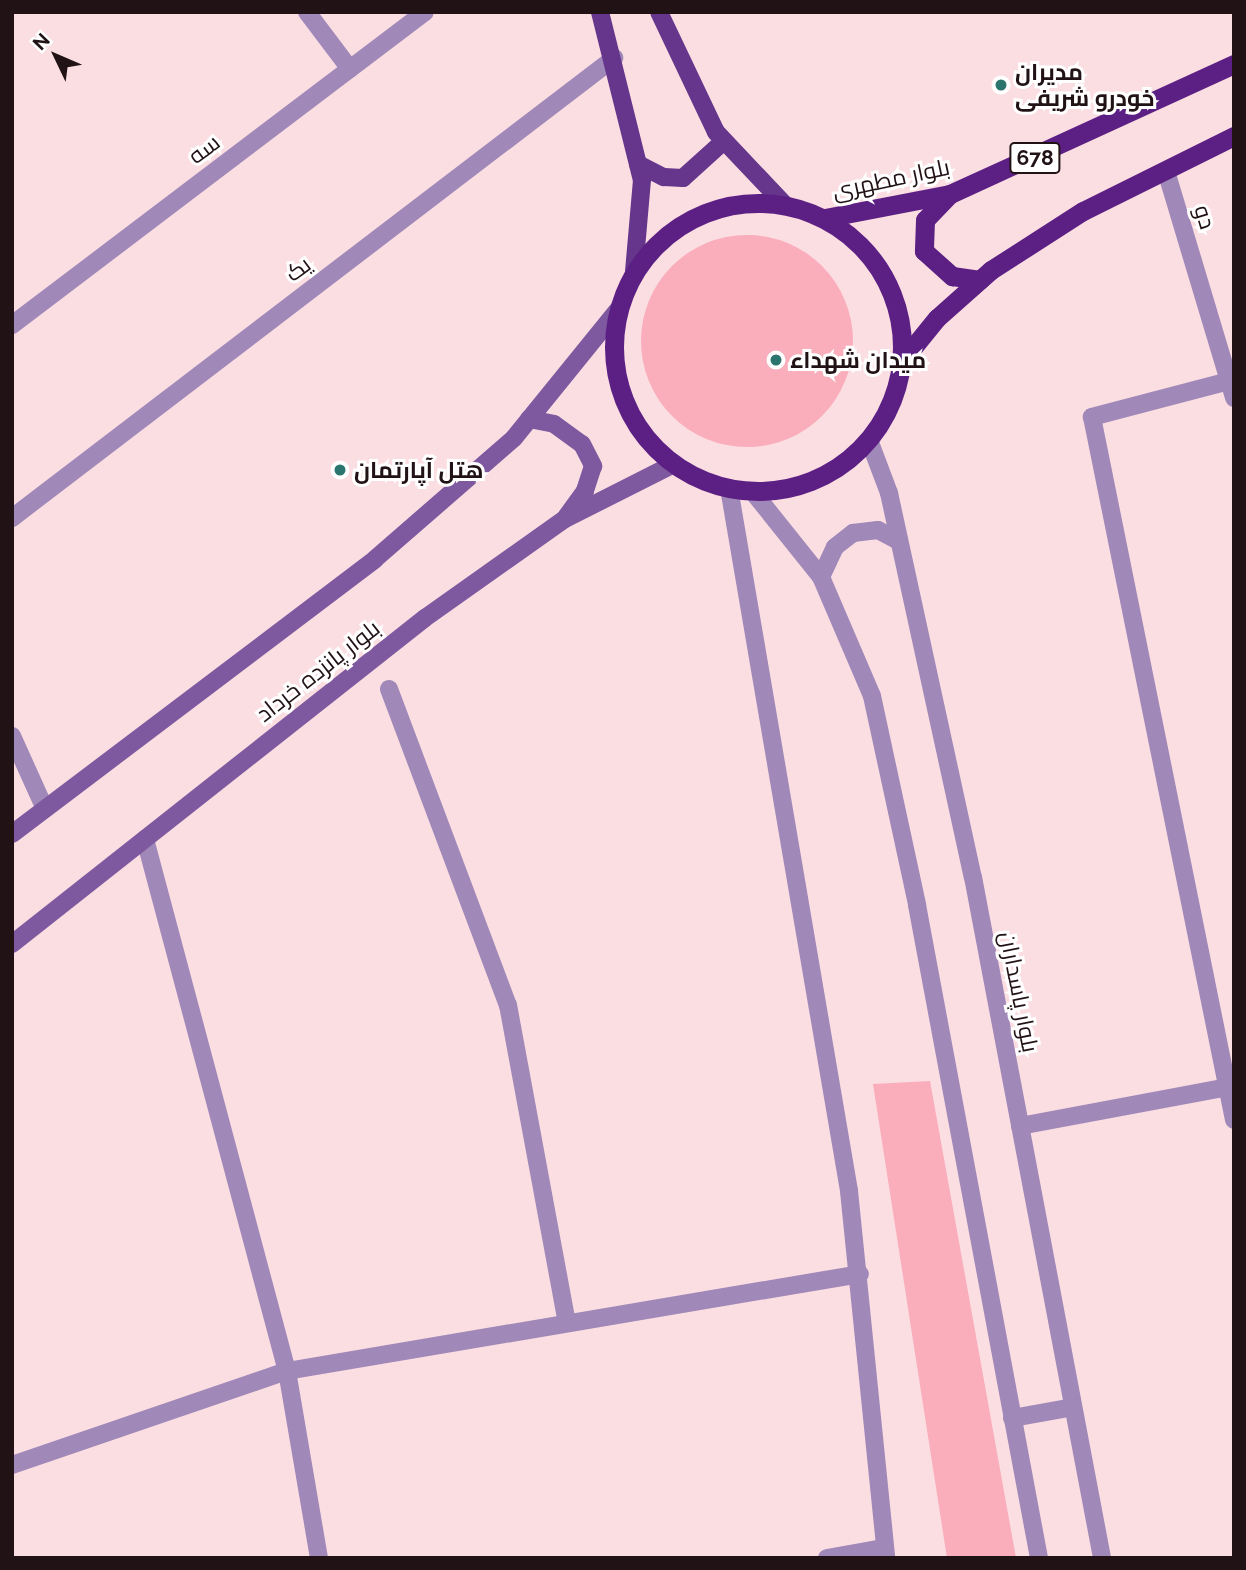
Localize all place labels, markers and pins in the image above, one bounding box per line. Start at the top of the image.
place label: مدیران خودرو شریفی [1015,58,1154,112]
marker: مدیران خودرو شریفی [993,77,1009,93]
place label: میدان شهداء [790,346,926,374]
marker: میدان شهداء [768,352,784,368]
place label: هتل آپارتمان [354,456,484,484]
marker: هتل آپارتمان [332,462,348,478]

